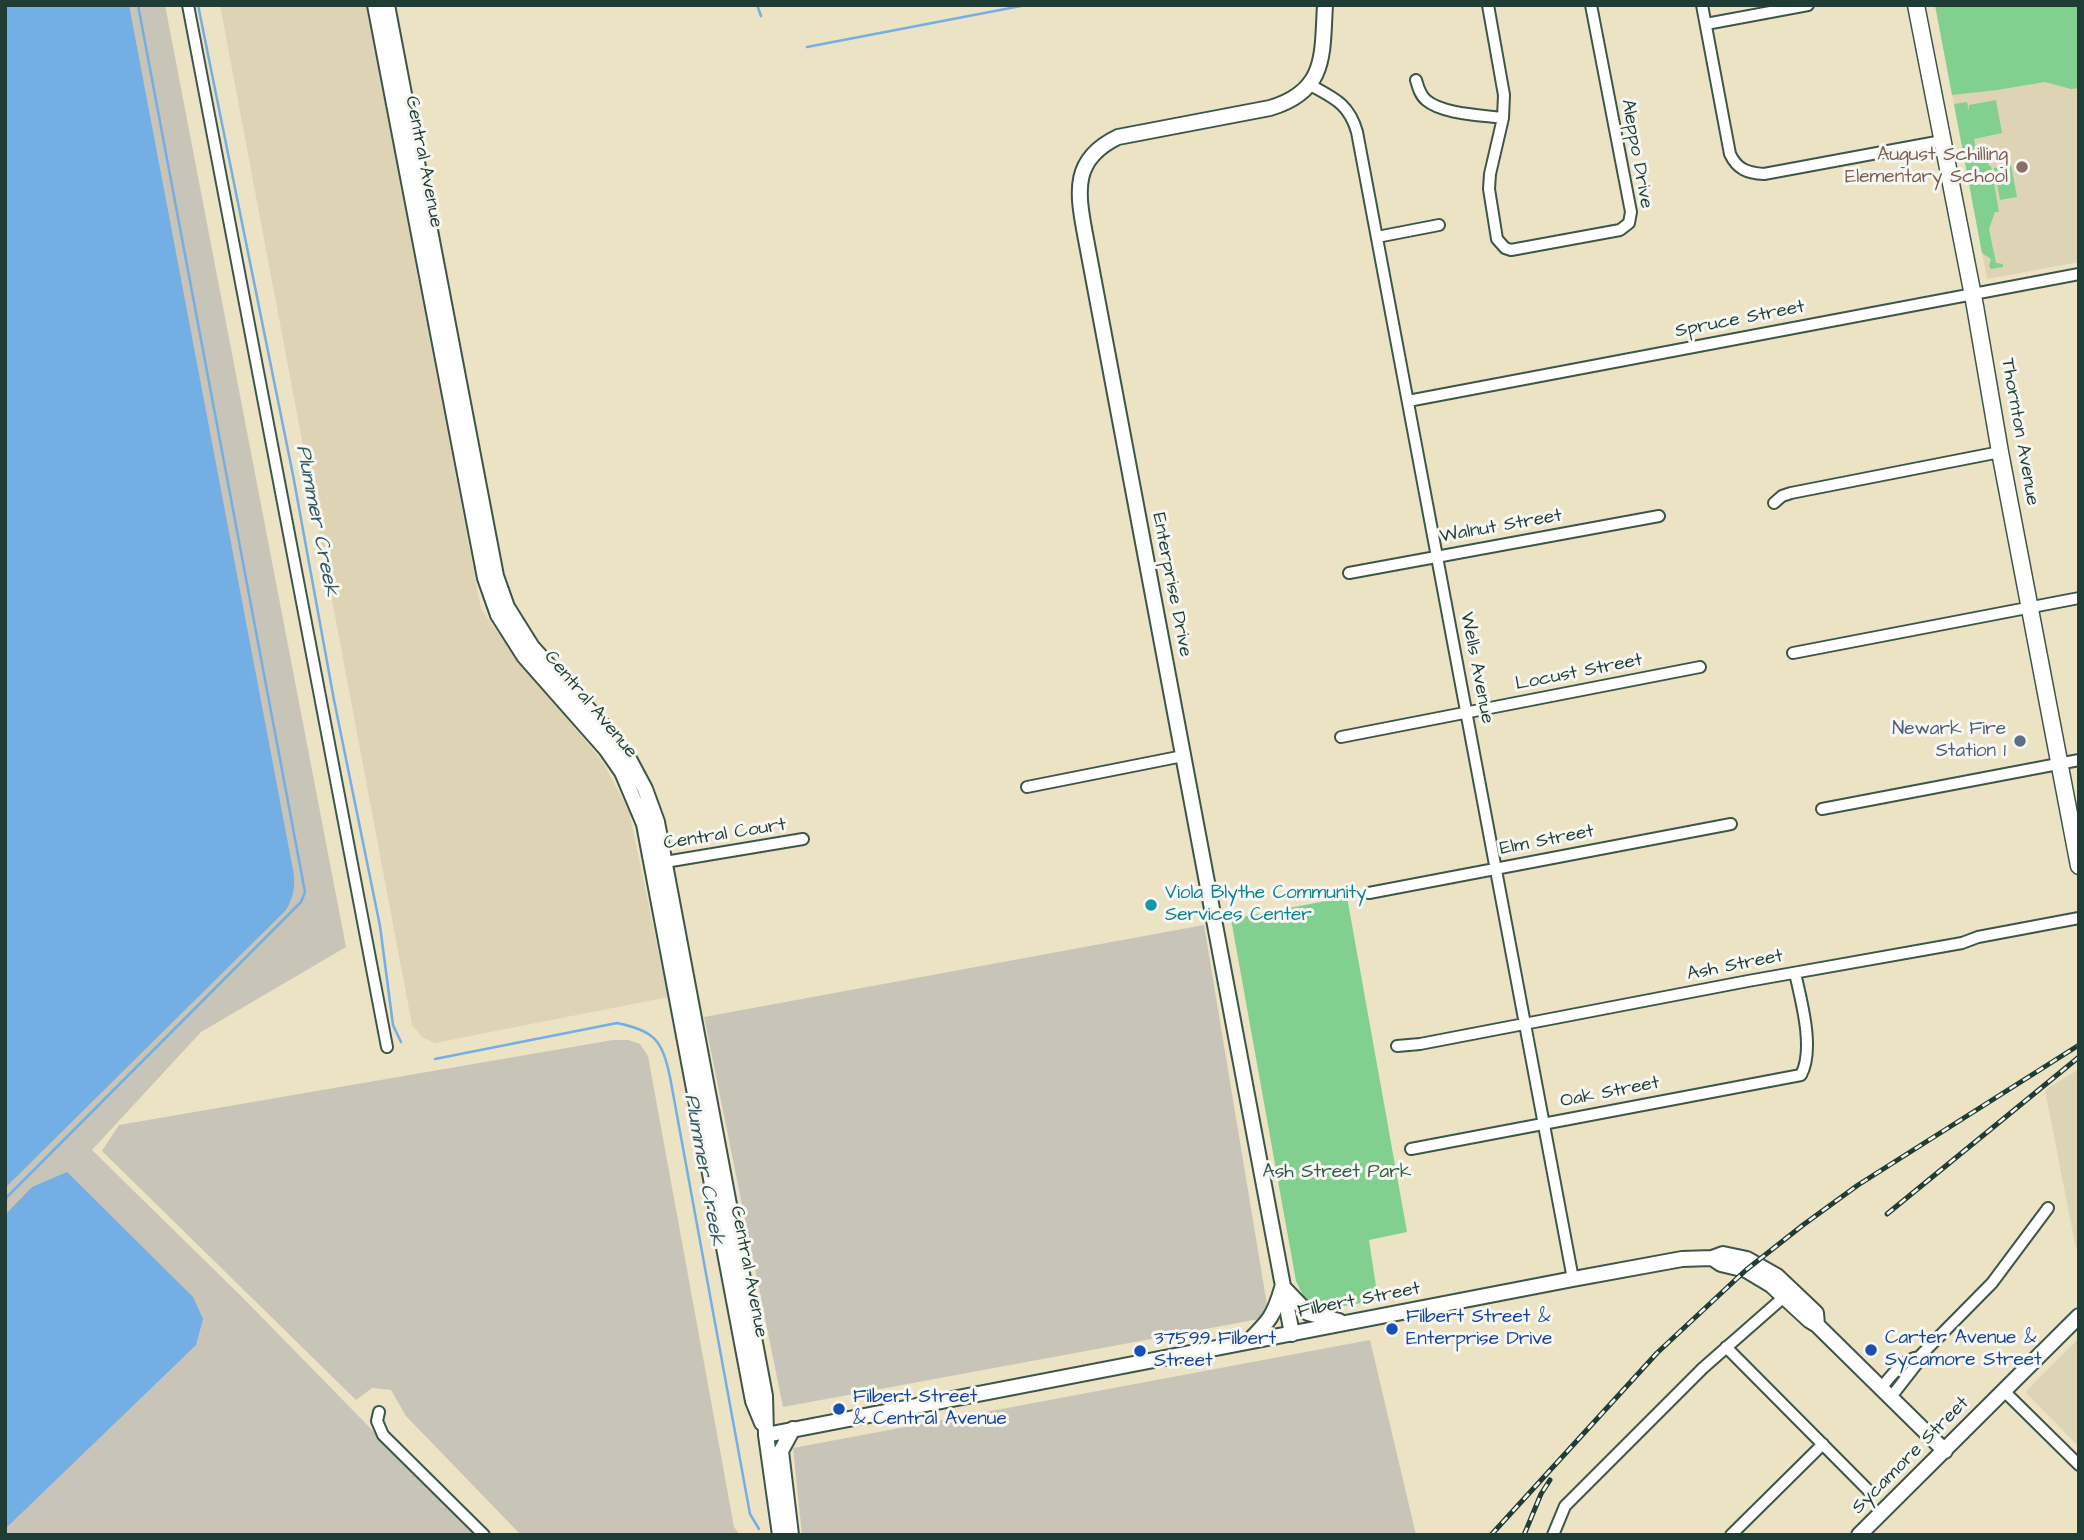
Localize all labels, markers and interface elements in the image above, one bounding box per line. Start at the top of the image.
street label: Central Avenue [399,94,447,230]
street label: Aleppo Drive [1615,98,1657,210]
place label: August Schilling Elementary School [1845,145,2008,189]
marker: August Schilling Elementary School [2014,159,2030,175]
street label: Spruce Street [1673,296,1807,344]
street label: Thornton Avenue [1995,357,2043,507]
water label: Plummer Creek [289,443,343,599]
street label: Walnut Street [1438,505,1564,549]
street label: Enterprise Drive [1146,511,1196,659]
street label: Wells Avenue [1454,610,1498,726]
street label: Central Avenue [538,647,642,763]
street label: Locust Street [1514,650,1644,696]
place label: Newark Fire Station 1 [1892,719,2006,763]
marker: Newark Fire Station 1 [2012,733,2028,749]
street label: Central Court [662,814,788,856]
street label: Elm Street [1498,821,1596,861]
place label: Viola Blythe Community Services Center [1165,883,1366,927]
marker: Viola Blythe Community Services Center [1143,897,1159,913]
street label: Ash Street [1685,946,1785,986]
street label: Oak Street [1559,1072,1661,1114]
water label: Plummer Creek [677,1092,729,1248]
park label: Ash Street Park [1263,1162,1411,1184]
street label: Central Avenue [724,1204,772,1340]
street label: Filbert Street [1296,1278,1422,1324]
place label: Filbert Street & Enterprise Drive [1406,1307,1552,1351]
marker: Filbert Street & Enterprise Drive [1384,1321,1400,1337]
place label: Carter Avenue & Sycamore Street [1885,1328,2042,1372]
place label: 37599 Filbert Street [1154,1329,1276,1373]
marker: Carter Avenue & Sycamore Street [1863,1342,1879,1358]
marker: 37599 Filbert Street [1132,1343,1148,1359]
place label: Filbert Street & Central Avenue [853,1387,1007,1431]
street label: Sycamore Street [1848,1393,1974,1519]
marker: Filbert Street & Central Avenue [831,1401,847,1417]

